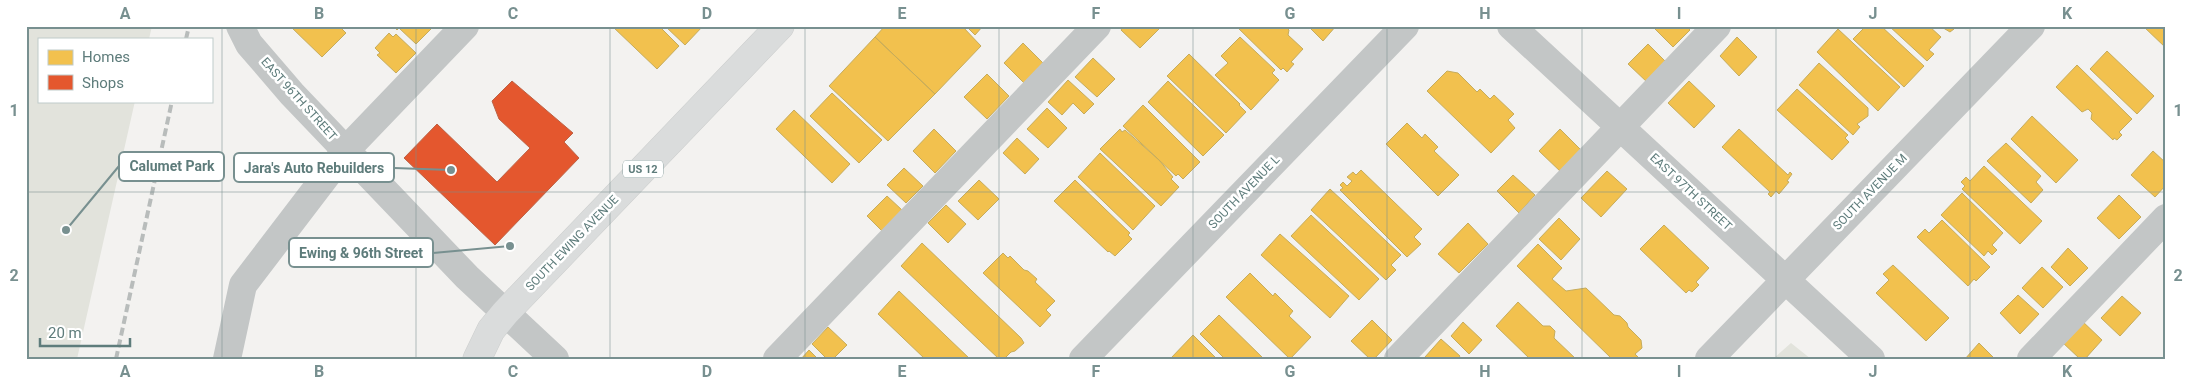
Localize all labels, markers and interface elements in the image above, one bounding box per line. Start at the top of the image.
text: A [120,4,131,23]
text: B [314,4,324,23]
text: C [508,4,518,23]
text: D [702,4,712,23]
text: E [898,4,907,23]
text: F [1092,4,1101,23]
text: G [1285,4,1296,23]
text: H [1479,4,1491,23]
text: I [1677,4,1681,23]
text: J [1869,4,1877,23]
text: K [2062,4,2073,23]
legend [38,38,212,102]
text: Homes [82,48,130,66]
street label: EAST 96TH STREET [258,55,340,143]
text: Shops [82,74,124,92]
text: 1 [9,101,19,120]
text: 1 [2173,101,2183,120]
street label: EAST 97TH STREET [1647,151,1735,233]
street label: SOUTH AVENUE M [1830,151,1910,233]
callout: Calumet Park [119,152,224,181]
street label: SOUTH AVENUE L [1206,152,1283,231]
callout: Jara's Auto Rebuilders [234,153,394,182]
text: Calumet Park [129,158,215,174]
text: Jara's Auto Rebuilders [244,160,384,176]
road number: US 12 [623,160,663,178]
street label: SOUTH EWING AVENUE [523,192,621,294]
callout: Ewing & 96th Street [289,238,433,267]
text: Ewing & 96th Street [299,245,423,261]
text: 2 [9,266,19,285]
text: 2 [2173,266,2183,285]
scale bar [40,315,130,347]
text: 20 m [48,324,82,342]
text: A [120,362,131,381]
text: B [314,362,324,381]
text: C [508,362,518,381]
text: D [702,362,712,381]
text: E [898,362,907,381]
text: F [1092,362,1101,381]
text: G [1285,362,1296,381]
text: H [1479,362,1491,381]
text: I [1677,362,1681,381]
text: J [1869,362,1877,381]
text: K [2062,362,2073,381]

